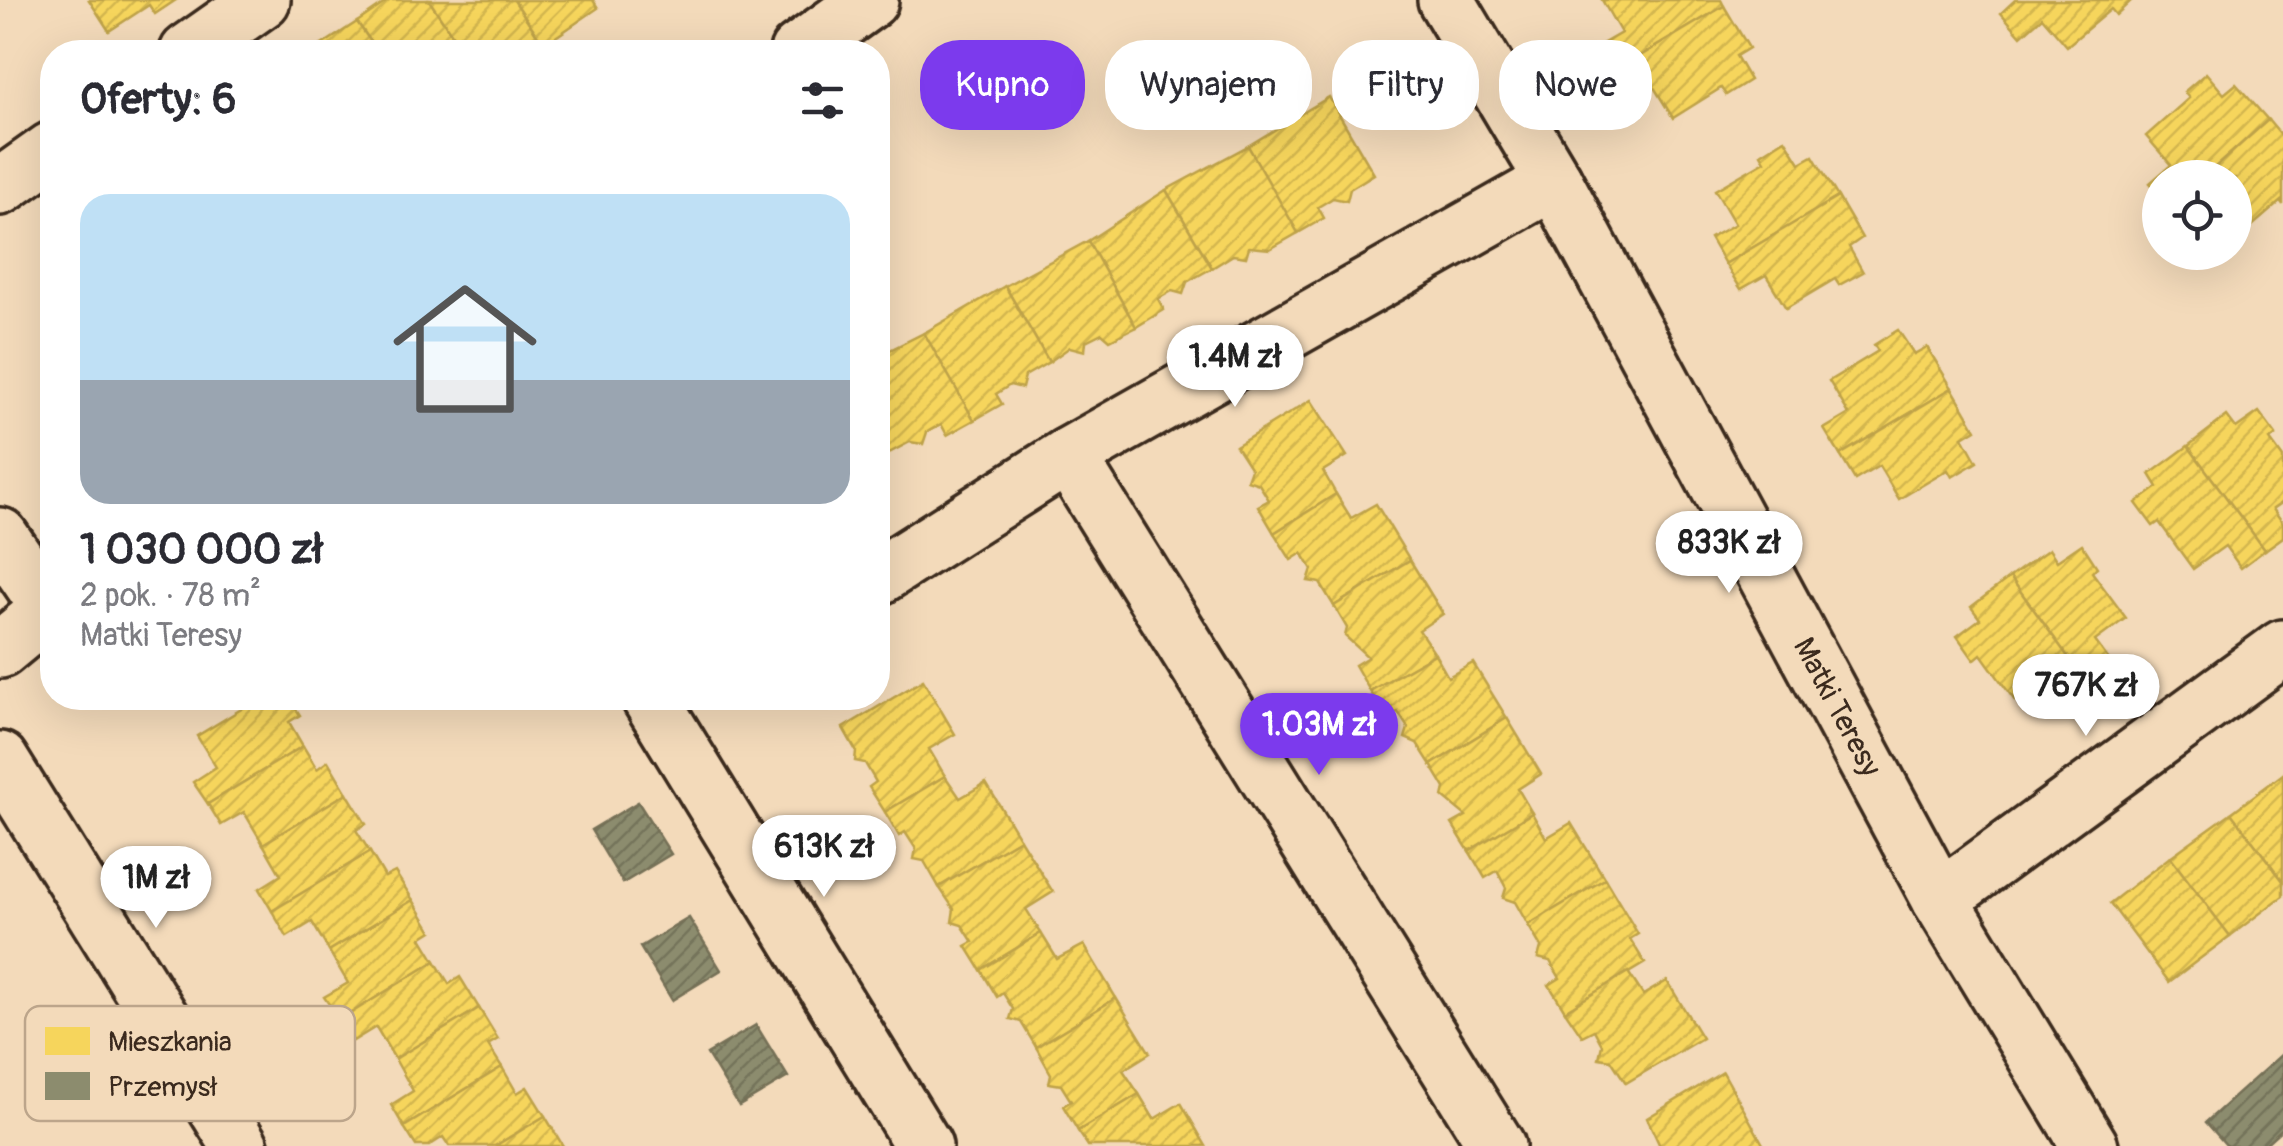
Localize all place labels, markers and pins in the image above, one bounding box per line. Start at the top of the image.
pin: 1.4M zł [1143,325,1327,410]
pin: 833K zł [1637,511,1821,596]
pin: 767K zł [1994,654,2178,739]
pin: 1.03M zł [1216,693,1422,778]
pin: 613K zł [732,815,916,900]
pin: 1M zł [86,846,226,931]

